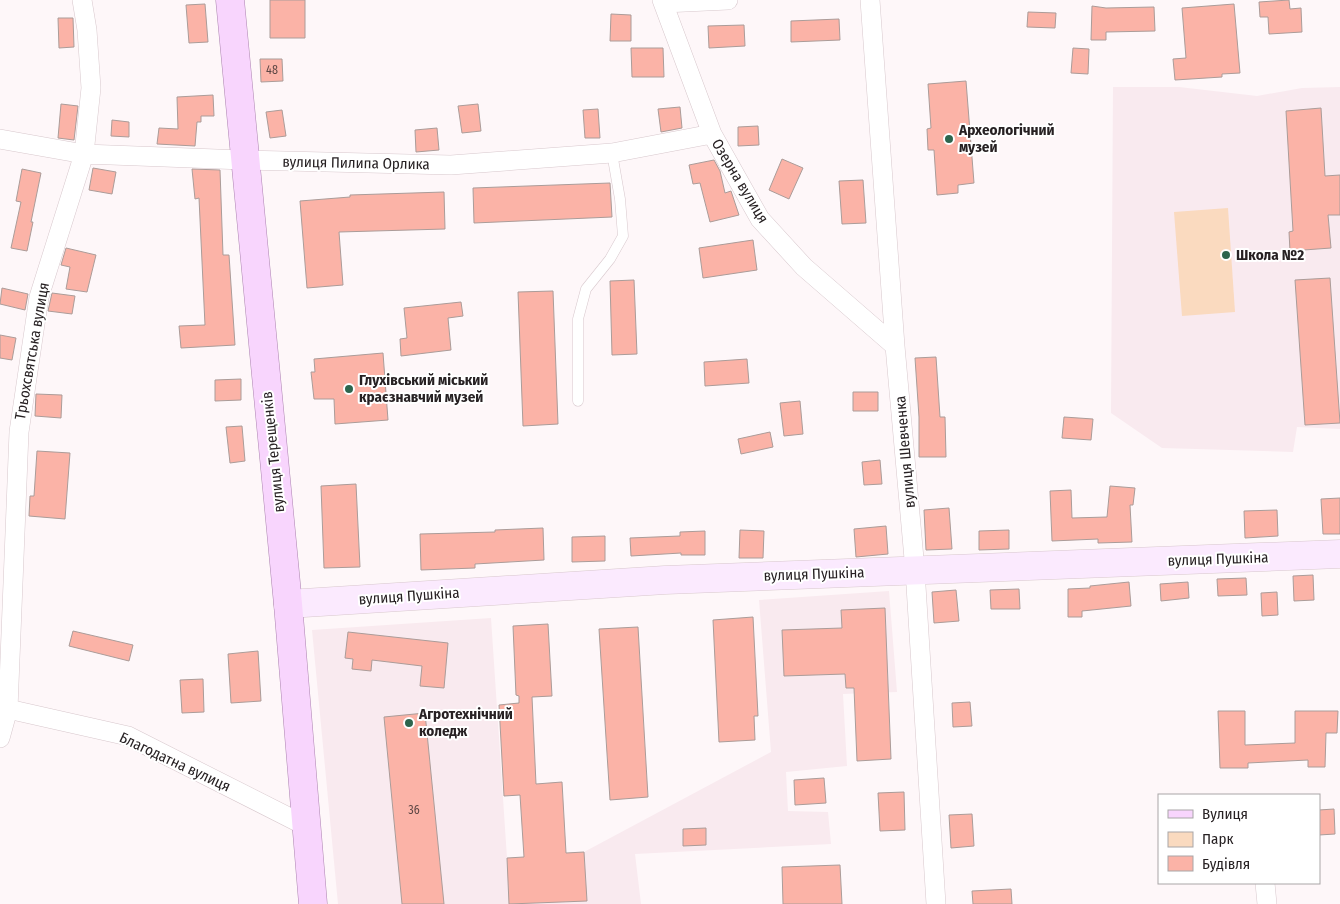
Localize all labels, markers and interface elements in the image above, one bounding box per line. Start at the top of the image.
house number: 48 [266,63,278,77]
place label: Археологічний музей [958,121,1054,156]
marker: Археологічний музей [943,133,955,145]
street label: Озерна вулиця [708,136,772,226]
street label: вулиця Пилипа Орлика [282,153,430,173]
place label: Школа №2 [1236,246,1304,264]
marker: Школа №2 [1220,249,1232,261]
street label: Трьохсвятська вулиця [11,281,53,421]
place label: Глухівський міський краєзнавчий музей [359,371,488,406]
marker: Глухівський міський краєзнавчий музей [343,383,355,395]
street label: вулиця Терещенків [258,390,288,514]
street label: вулиця Шевченка [891,395,919,509]
street label: вулиця Пушкіна [1167,548,1269,570]
street label: вулиця Пушкіна [763,563,865,585]
street label: вулиця Пушкіна [358,583,460,609]
place label: Агротехнічний коледж [418,705,513,740]
marker: Агротехнічний коледж [403,717,415,729]
street label: Благодатна вулиця [117,728,233,796]
legend [1158,794,1320,884]
house number: 36 [408,803,420,817]
text: Вулиця [1202,805,1248,823]
text: Парк [1202,830,1233,848]
text: Будівля [1202,855,1250,873]

